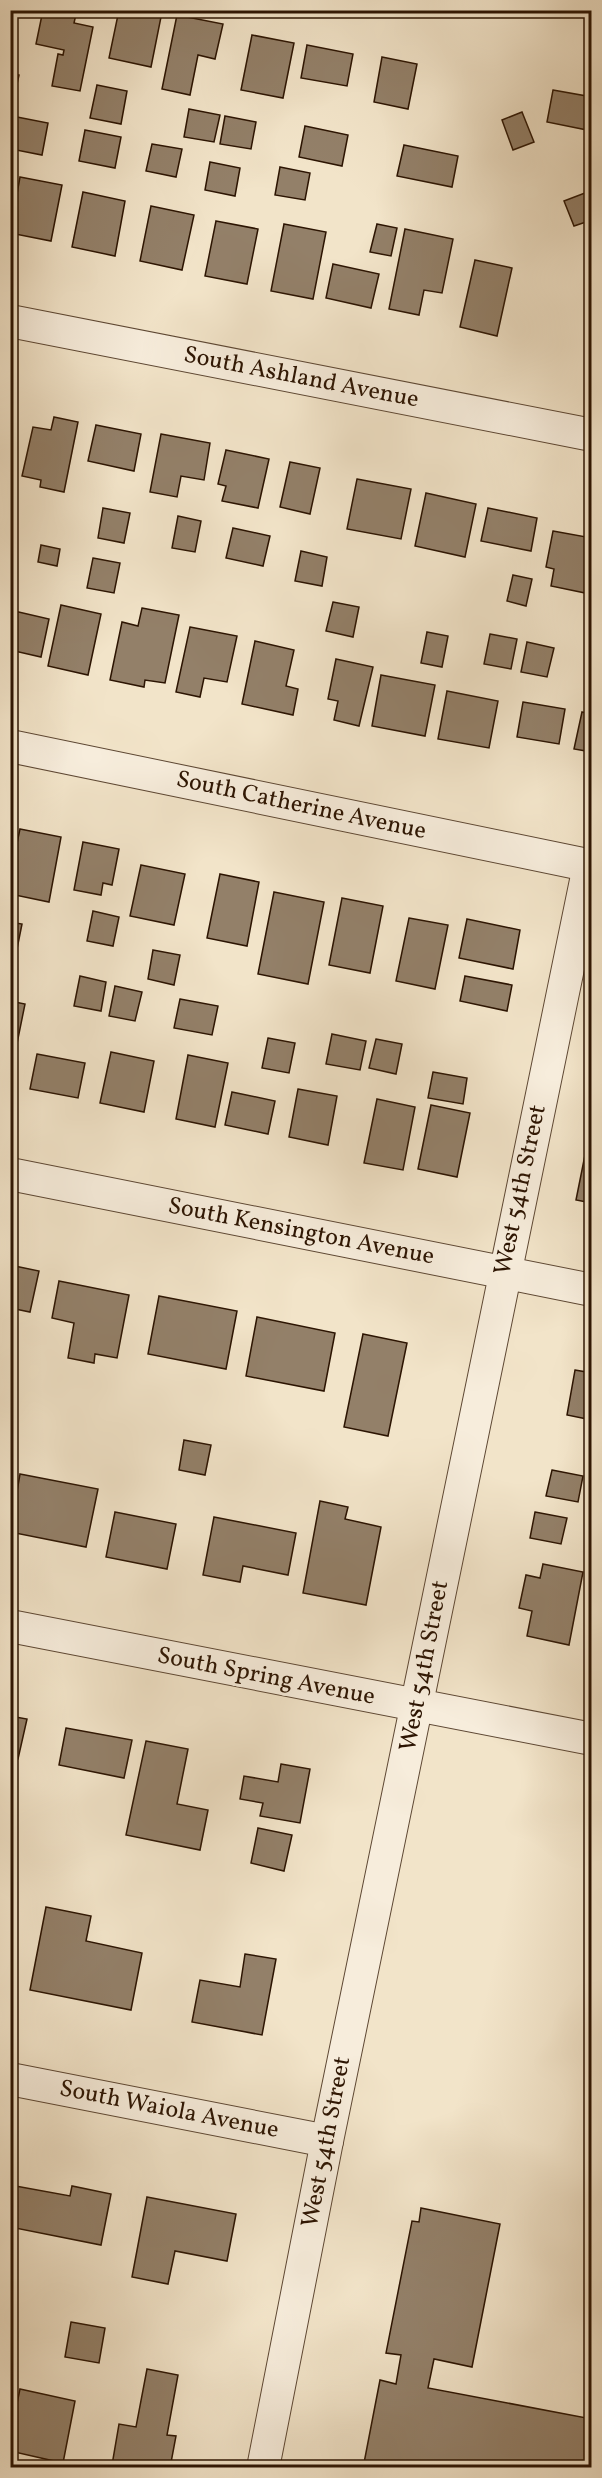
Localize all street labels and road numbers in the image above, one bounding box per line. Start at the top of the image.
street label: South Ashland Avenue [181,339,421,417]
street label: South Catherine Avenue [173,763,429,849]
street label: West 54th Street [486,1102,556,1278]
street label: South Kensington Avenue [165,1189,437,1275]
street label: West 54th Street [392,1578,458,1754]
street label: South Spring Avenue [154,1639,378,1715]
street label: West 54th Street [294,2054,360,2230]
street label: South Waiola Avenue [56,2072,282,2148]

